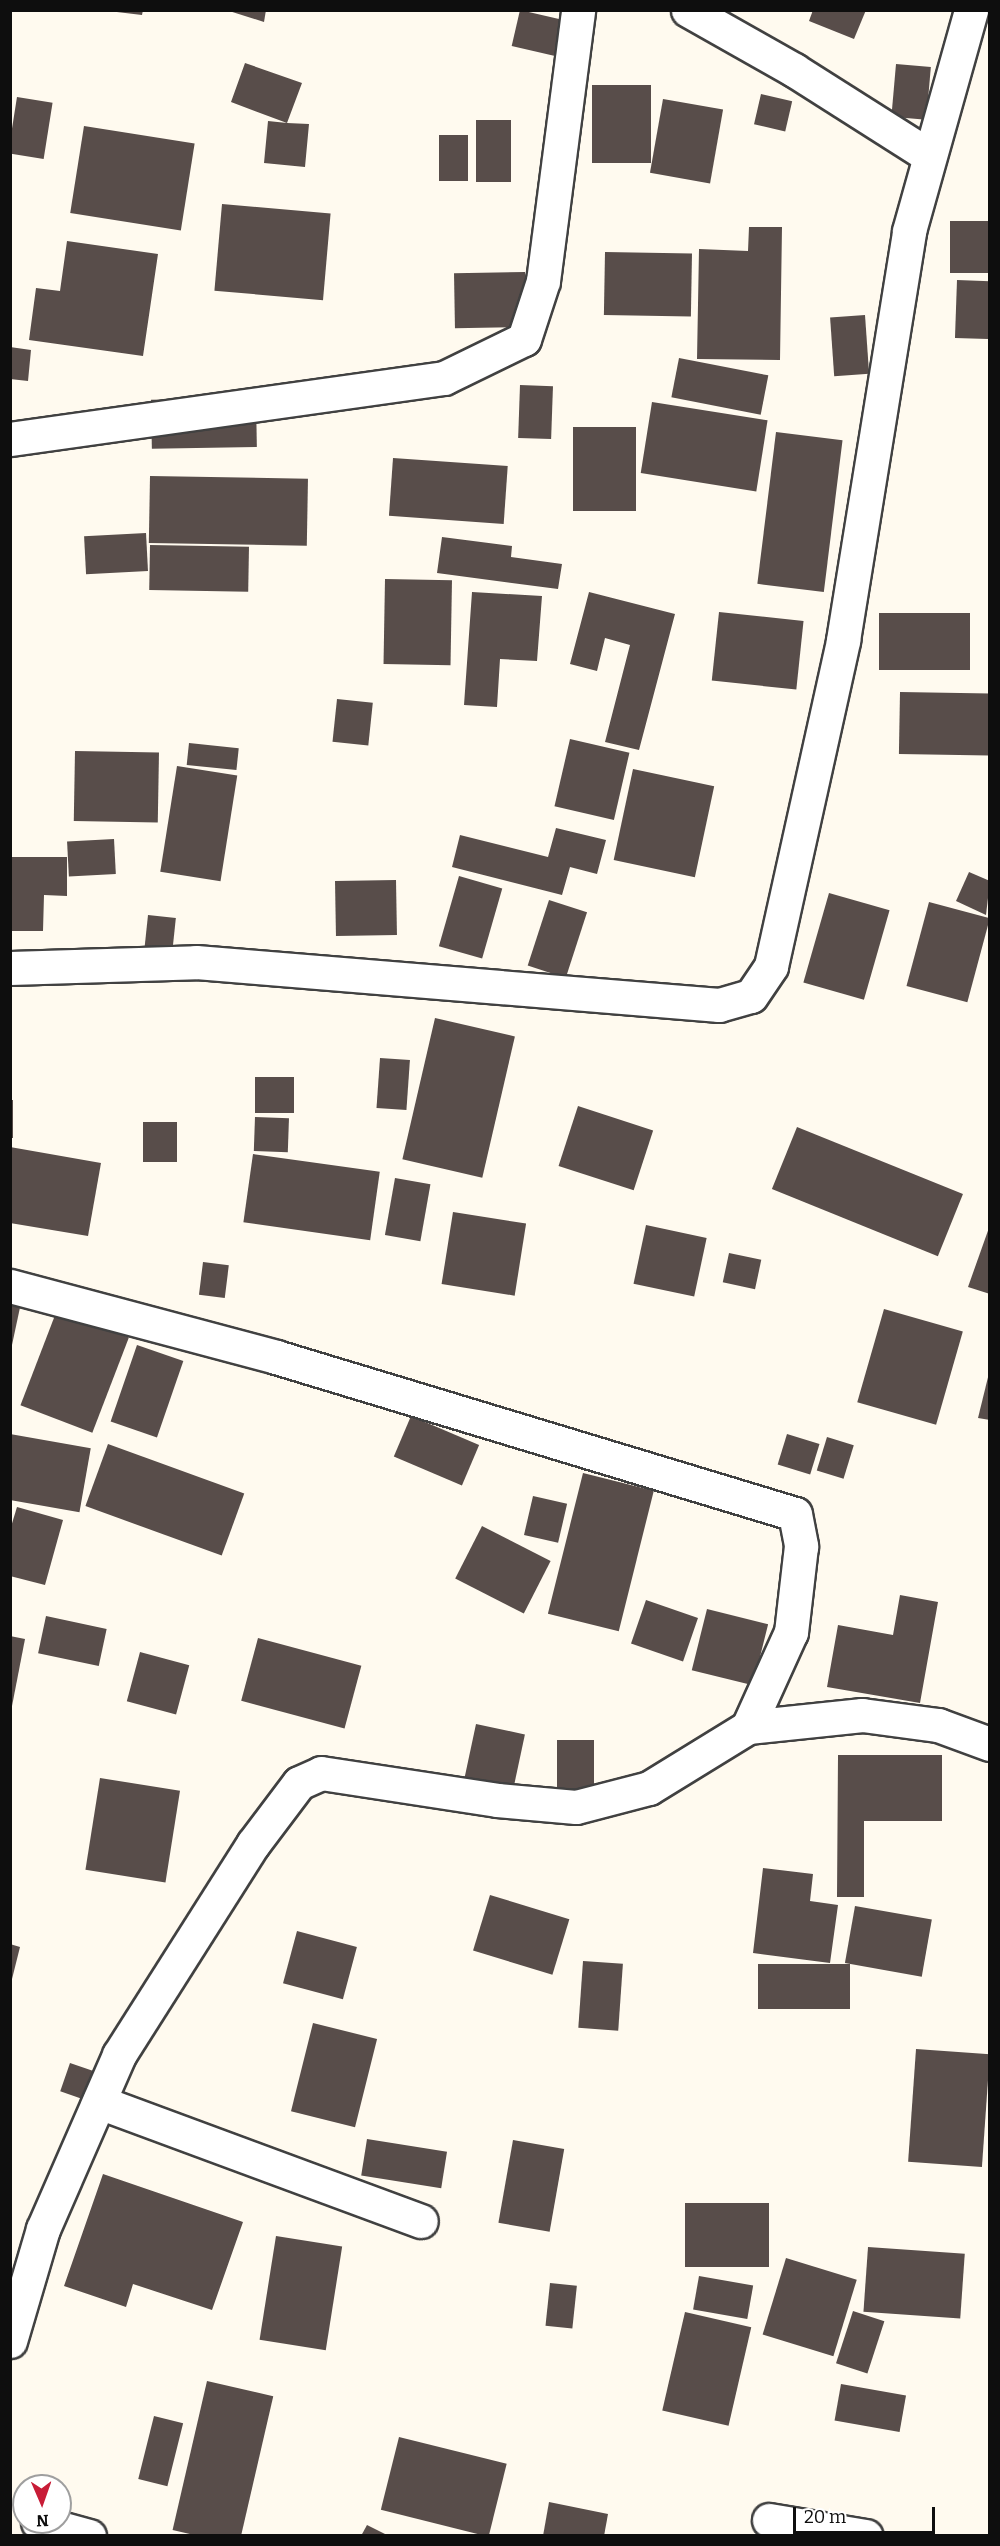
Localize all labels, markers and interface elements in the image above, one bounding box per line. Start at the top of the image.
north arrow [12,2474,72,2534]
scale bar [796,2495,938,2533]
text: 20 m [804,2506,846,2528]
text: N [36,2511,49,2530]

